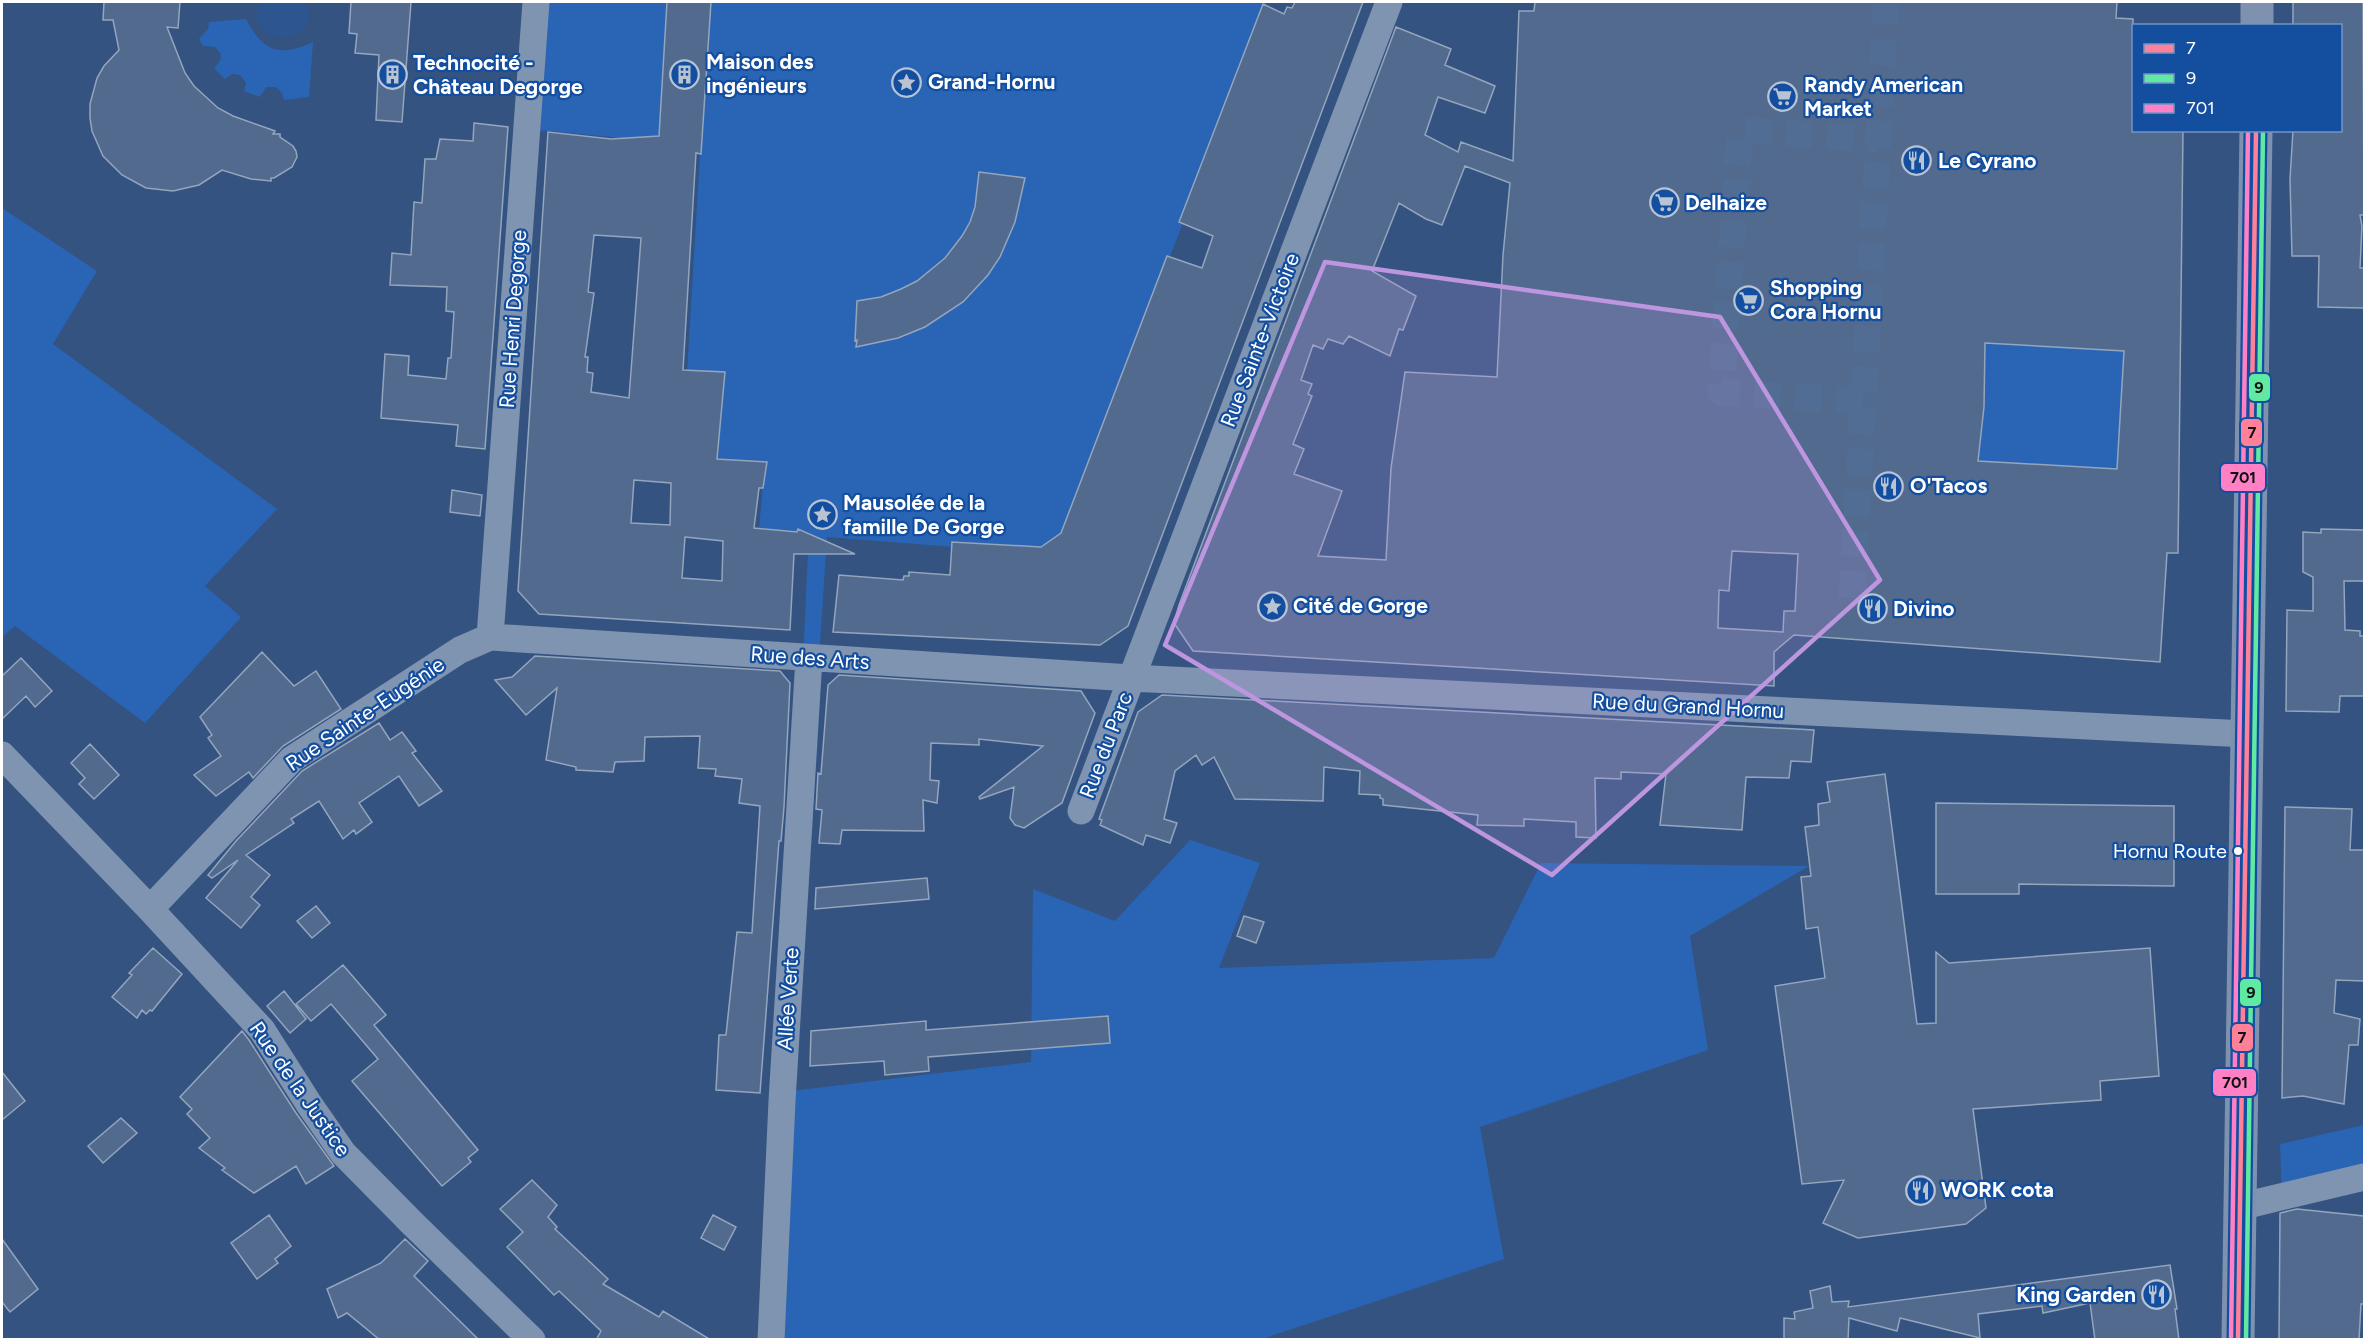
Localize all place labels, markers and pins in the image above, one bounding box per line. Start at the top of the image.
place label: Maison des ingénieurs [706,49,814,98]
place label: Technocité - Château Degorge [413,50,583,99]
building icon: Maison des ingénieurs [669,58,701,90]
building icon: Technocité - Château Degorge [376,59,408,91]
place icon: Grand-Hornu [891,66,923,98]
place label: Grand-Hornu [928,69,1056,94]
place label: Randy American Market [1804,72,1963,121]
supermarket icon: Randy American Market [1767,81,1799,113]
restaurant icon: Le Cyrano [1901,145,1933,177]
place label: Le Cyrano [1938,148,2037,173]
supermarket icon: Delhaize [1648,187,1680,219]
place label: Delhaize [1685,190,1767,215]
place label: Shopping Cora Hornu [1770,275,1881,324]
supermarket icon: Shopping Cora Hornu [1733,284,1765,316]
restaurant icon: O'Tacos [1873,470,1905,502]
place label: O'Tacos [1910,473,1987,498]
place label: Mausolée de la famille De Gorge [843,490,1005,539]
place icon: Mausolée de la famille De Gorge [806,499,838,531]
place icon: Cité de Gorge [1256,590,1288,622]
place label: Cité de Gorge [1293,593,1428,618]
restaurant icon: Divino [1856,593,1888,625]
place label: Divino [1893,596,1955,621]
place label: Hornu Route [2113,839,2227,863]
marker: Hornu Route [2232,845,2244,857]
restaurant icon: WORK cota [1904,1174,1936,1206]
place label: WORK cota [1941,1177,2054,1202]
restaurant icon: King Garden [2141,1279,2173,1311]
place label: King Garden [2016,1282,2136,1307]

